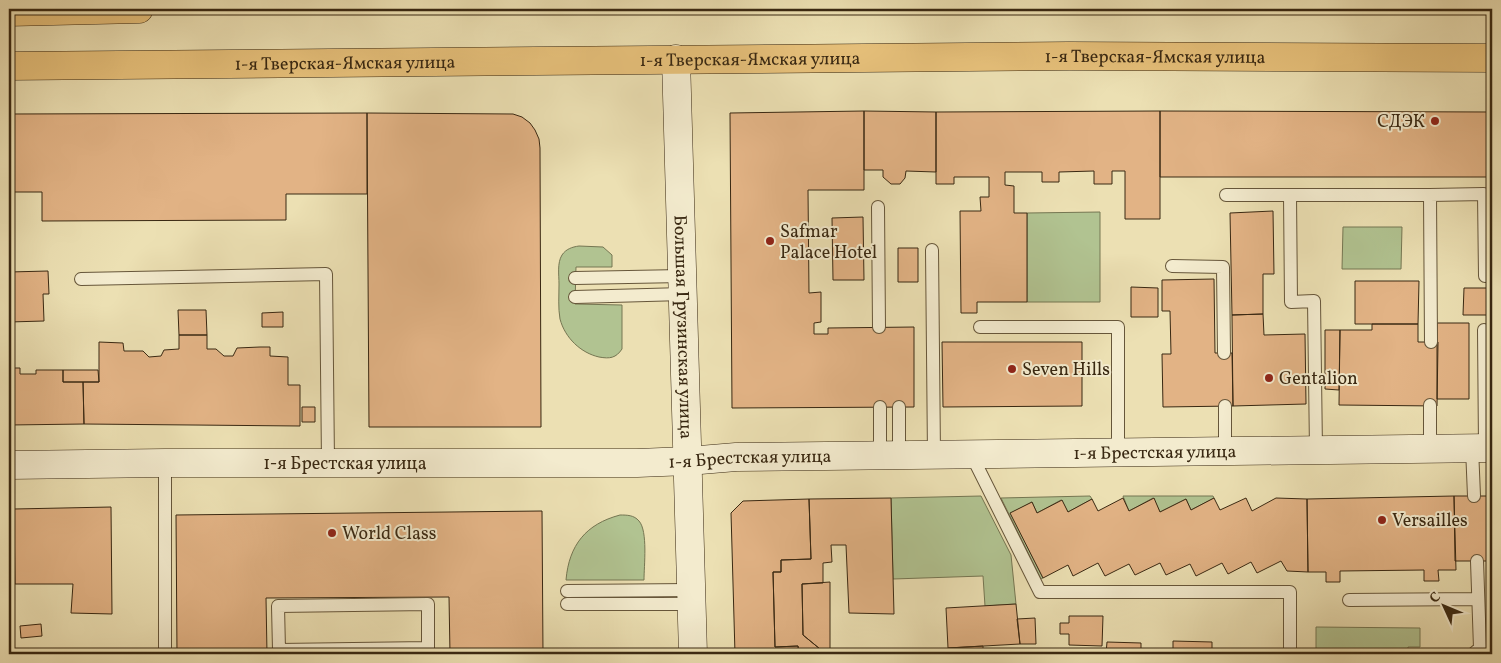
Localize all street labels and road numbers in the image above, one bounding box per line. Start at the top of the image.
street label: 1-я Тверская-Ямская улица [1044,45,1266,71]
street label: 1-я Тверская-Ямская улица [639,47,861,74]
street label: 1-я Тверская-Ямская улица [234,51,456,78]
street label: Большая Грузинская улица [666,214,698,439]
street label: 1-я Брестская улица [1073,440,1237,467]
street label: 1-я Брестская улица [668,445,832,476]
street label: 1-я Брестская улица [263,452,427,477]

